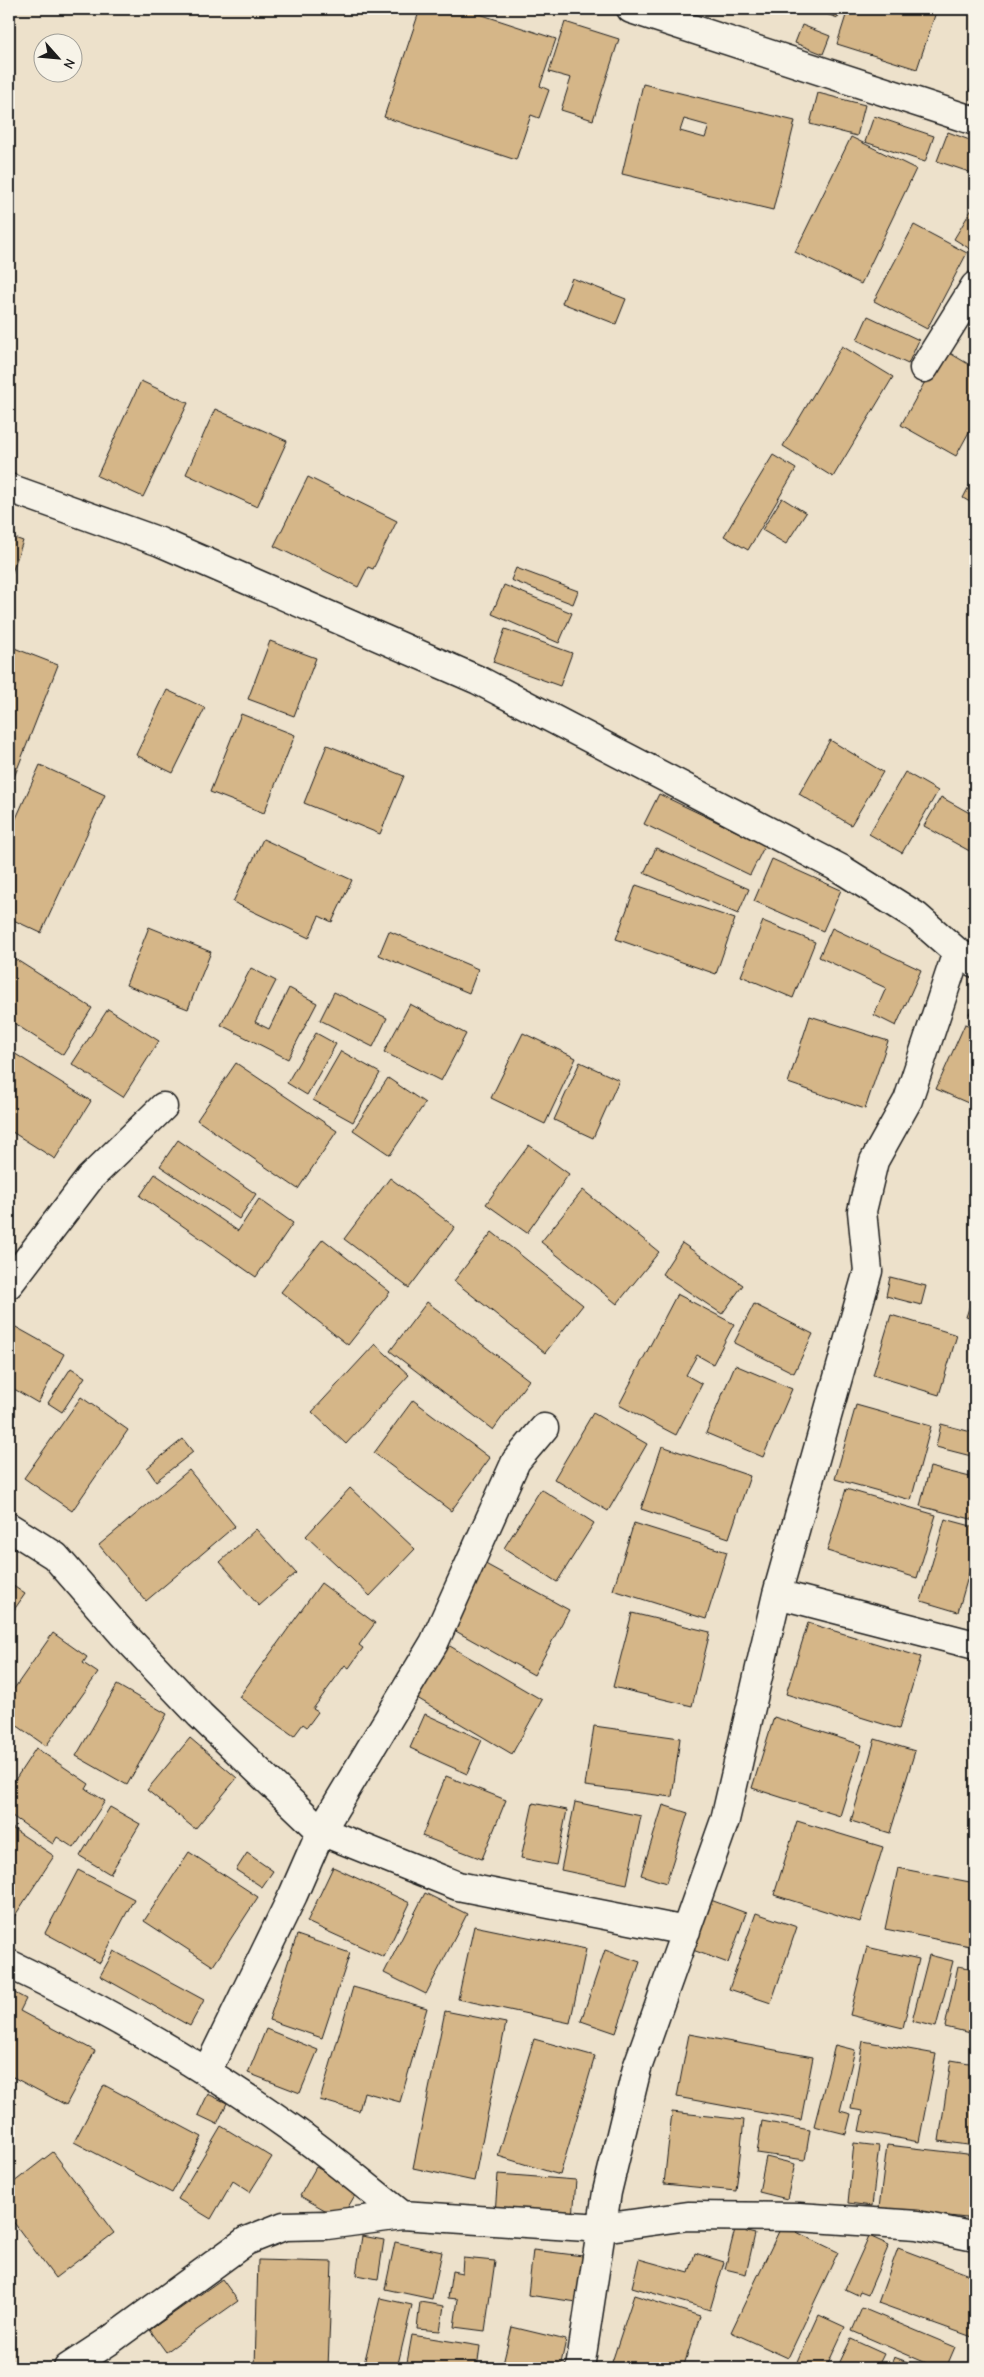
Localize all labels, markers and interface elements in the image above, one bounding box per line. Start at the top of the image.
north arrow [32,32,82,82]
text: N [59,56,79,72]

